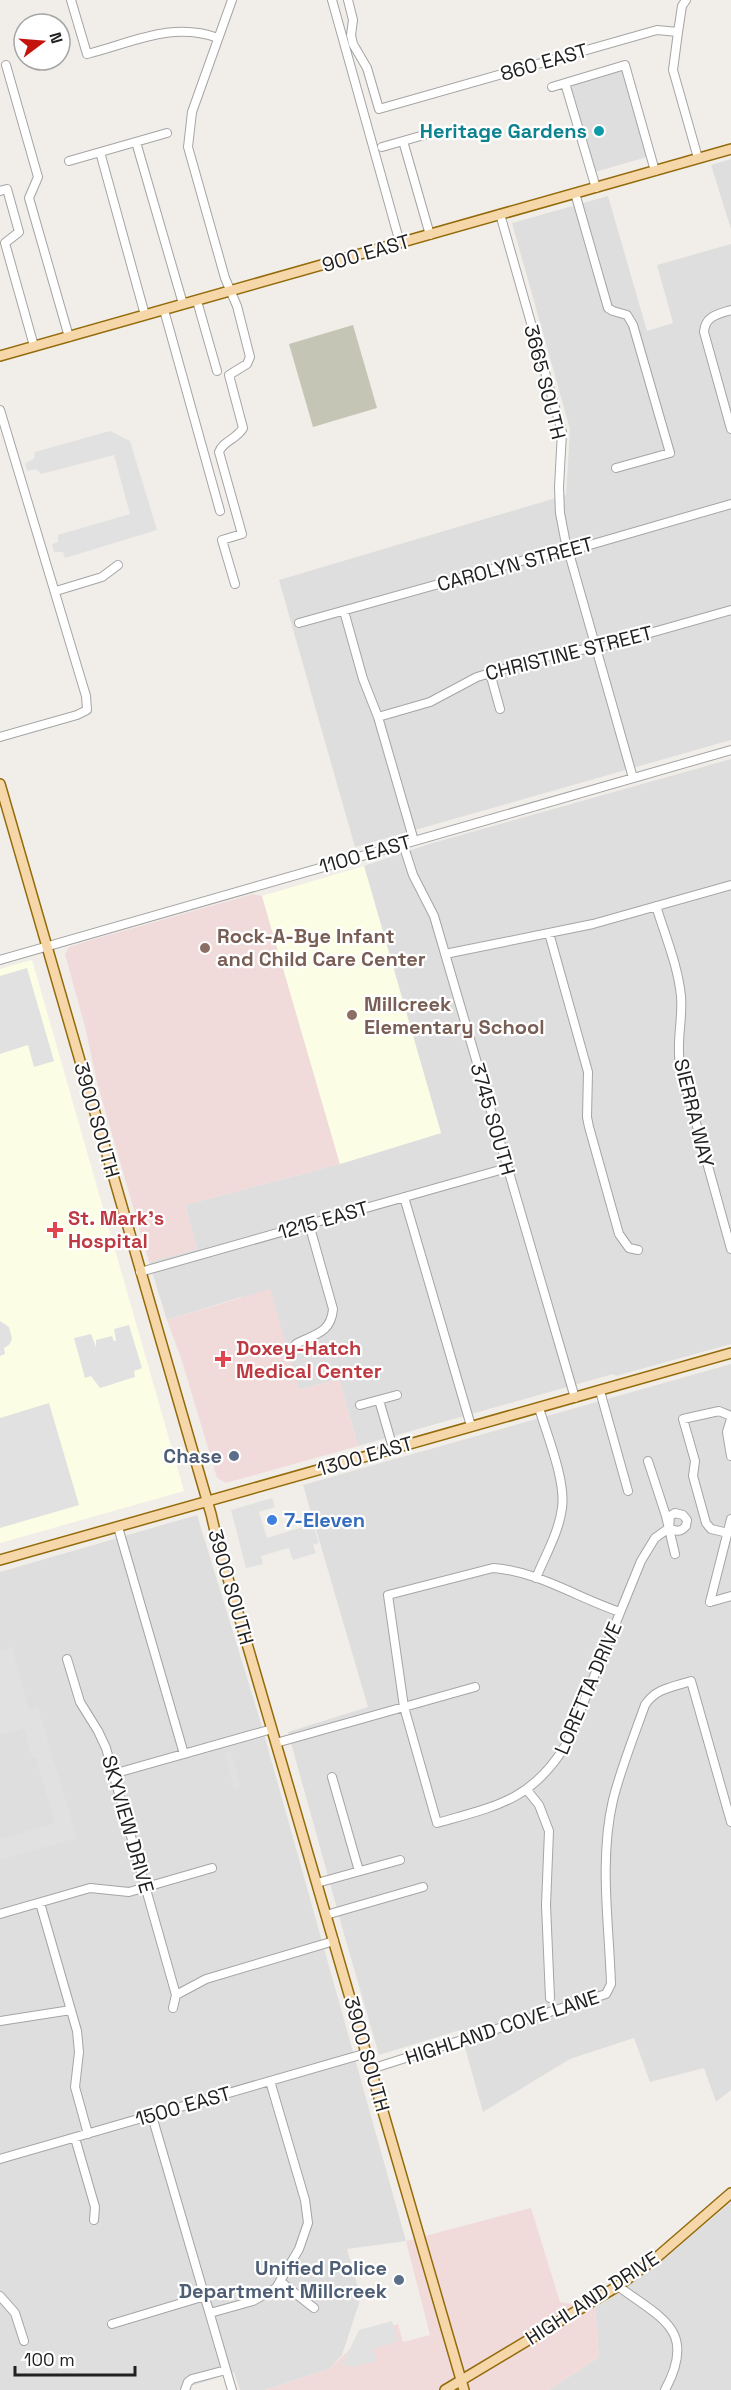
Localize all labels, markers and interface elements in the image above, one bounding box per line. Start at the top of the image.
north arrow [12,12,72,72]
text: N [44,30,68,46]
street label: 860 EAST [497,37,591,87]
place label: Heritage Gardens [420,118,587,144]
marker: Heritage Gardens [592,124,606,138]
street label: 900 EAST [319,228,413,278]
street label: 3665 SOUTH [518,322,572,442]
street label: CAROLYN STREET [434,531,596,597]
street label: CHRISTINE STREET [483,620,656,686]
street label: 1100 EAST [316,828,414,880]
place label: Rock-A-Bye Infant and Child Care Center [217,923,426,972]
marker: Rock-A-Bye Infant and Child Care Center [198,941,212,955]
place label: Millcreek Elementary School [364,991,545,1040]
marker: Millcreek Elementary School [345,1008,359,1022]
street label: SIERRA WAY [668,1056,720,1170]
street label: 3900 SOUTH [68,1059,126,1181]
street label: 3745 SOUTH [465,1060,521,1178]
street label: 1215 EAST [275,1195,372,1245]
place label: St. Mark's Hospital [68,1205,164,1254]
marker: St. Mark's Hospital [46,1221,64,1239]
place label: Doxey-Hatch Medical Center [236,1335,382,1384]
marker: Doxey-Hatch Medical Center [214,1350,232,1368]
street label: 1300 EAST [314,1430,416,1482]
place label: Chase [163,1443,222,1469]
marker: Chase [227,1449,241,1463]
place label: 7-Eleven [284,1507,365,1533]
marker: 7-Eleven [265,1513,279,1527]
street label: 3900 SOUTH [202,1526,260,1648]
street label: LORETTA DRIVE [548,1618,628,1758]
street label: SKYVIEW DRIVE [96,1752,160,1896]
street label: HIGHLAND COVE LANE [402,1983,602,2071]
street label: 3900 SOUTH [338,1993,396,2115]
street label: 1500 EAST [132,2080,234,2132]
street label: HIGHLAND DRIVE [520,2245,664,2351]
place label: Unified Police Department Millcreek [179,2255,387,2304]
marker: Unified Police Department Millcreek [392,2273,406,2287]
scale bar [15,2339,135,2377]
text: 100 m [24,2348,75,2371]

